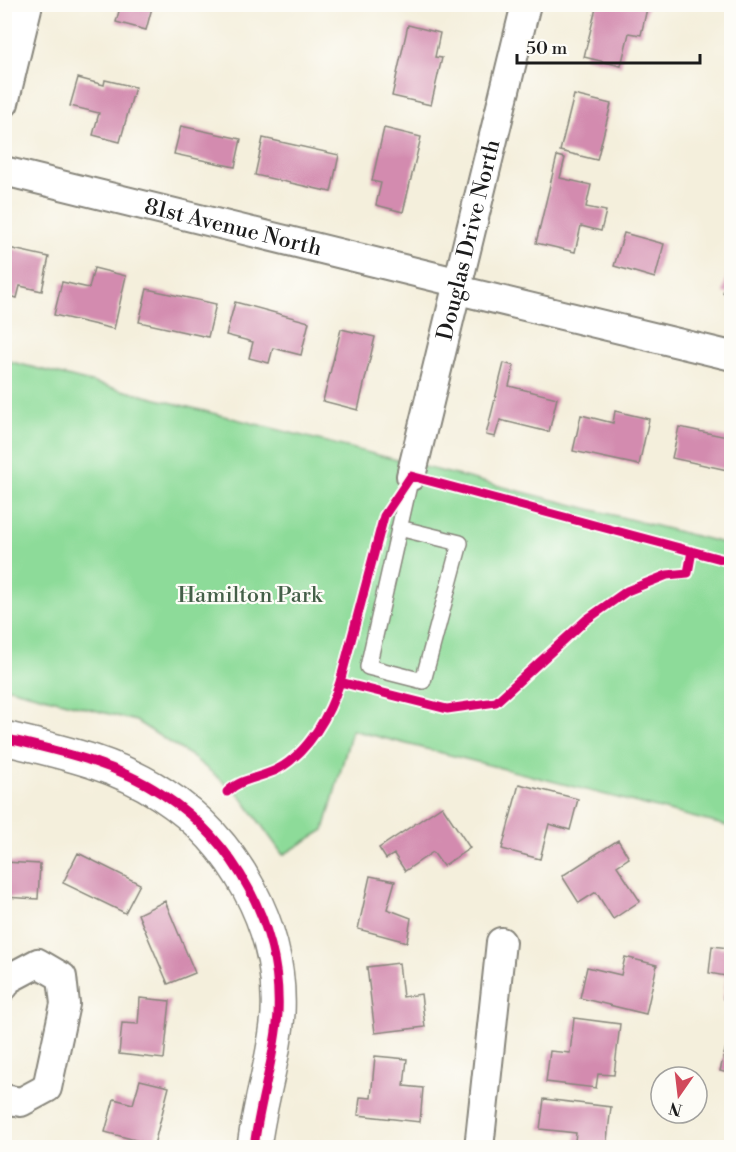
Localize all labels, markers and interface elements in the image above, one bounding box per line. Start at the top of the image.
scale bar [517,27,700,65]
text: 50 m [526,37,568,60]
street label: Douglas Drive North [431,137,506,343]
street label: 81st Avenue North [142,193,325,262]
park label: Hamilton Park [177,582,324,609]
north arrow [649,1065,709,1125]
text: N [667,1097,684,1120]

